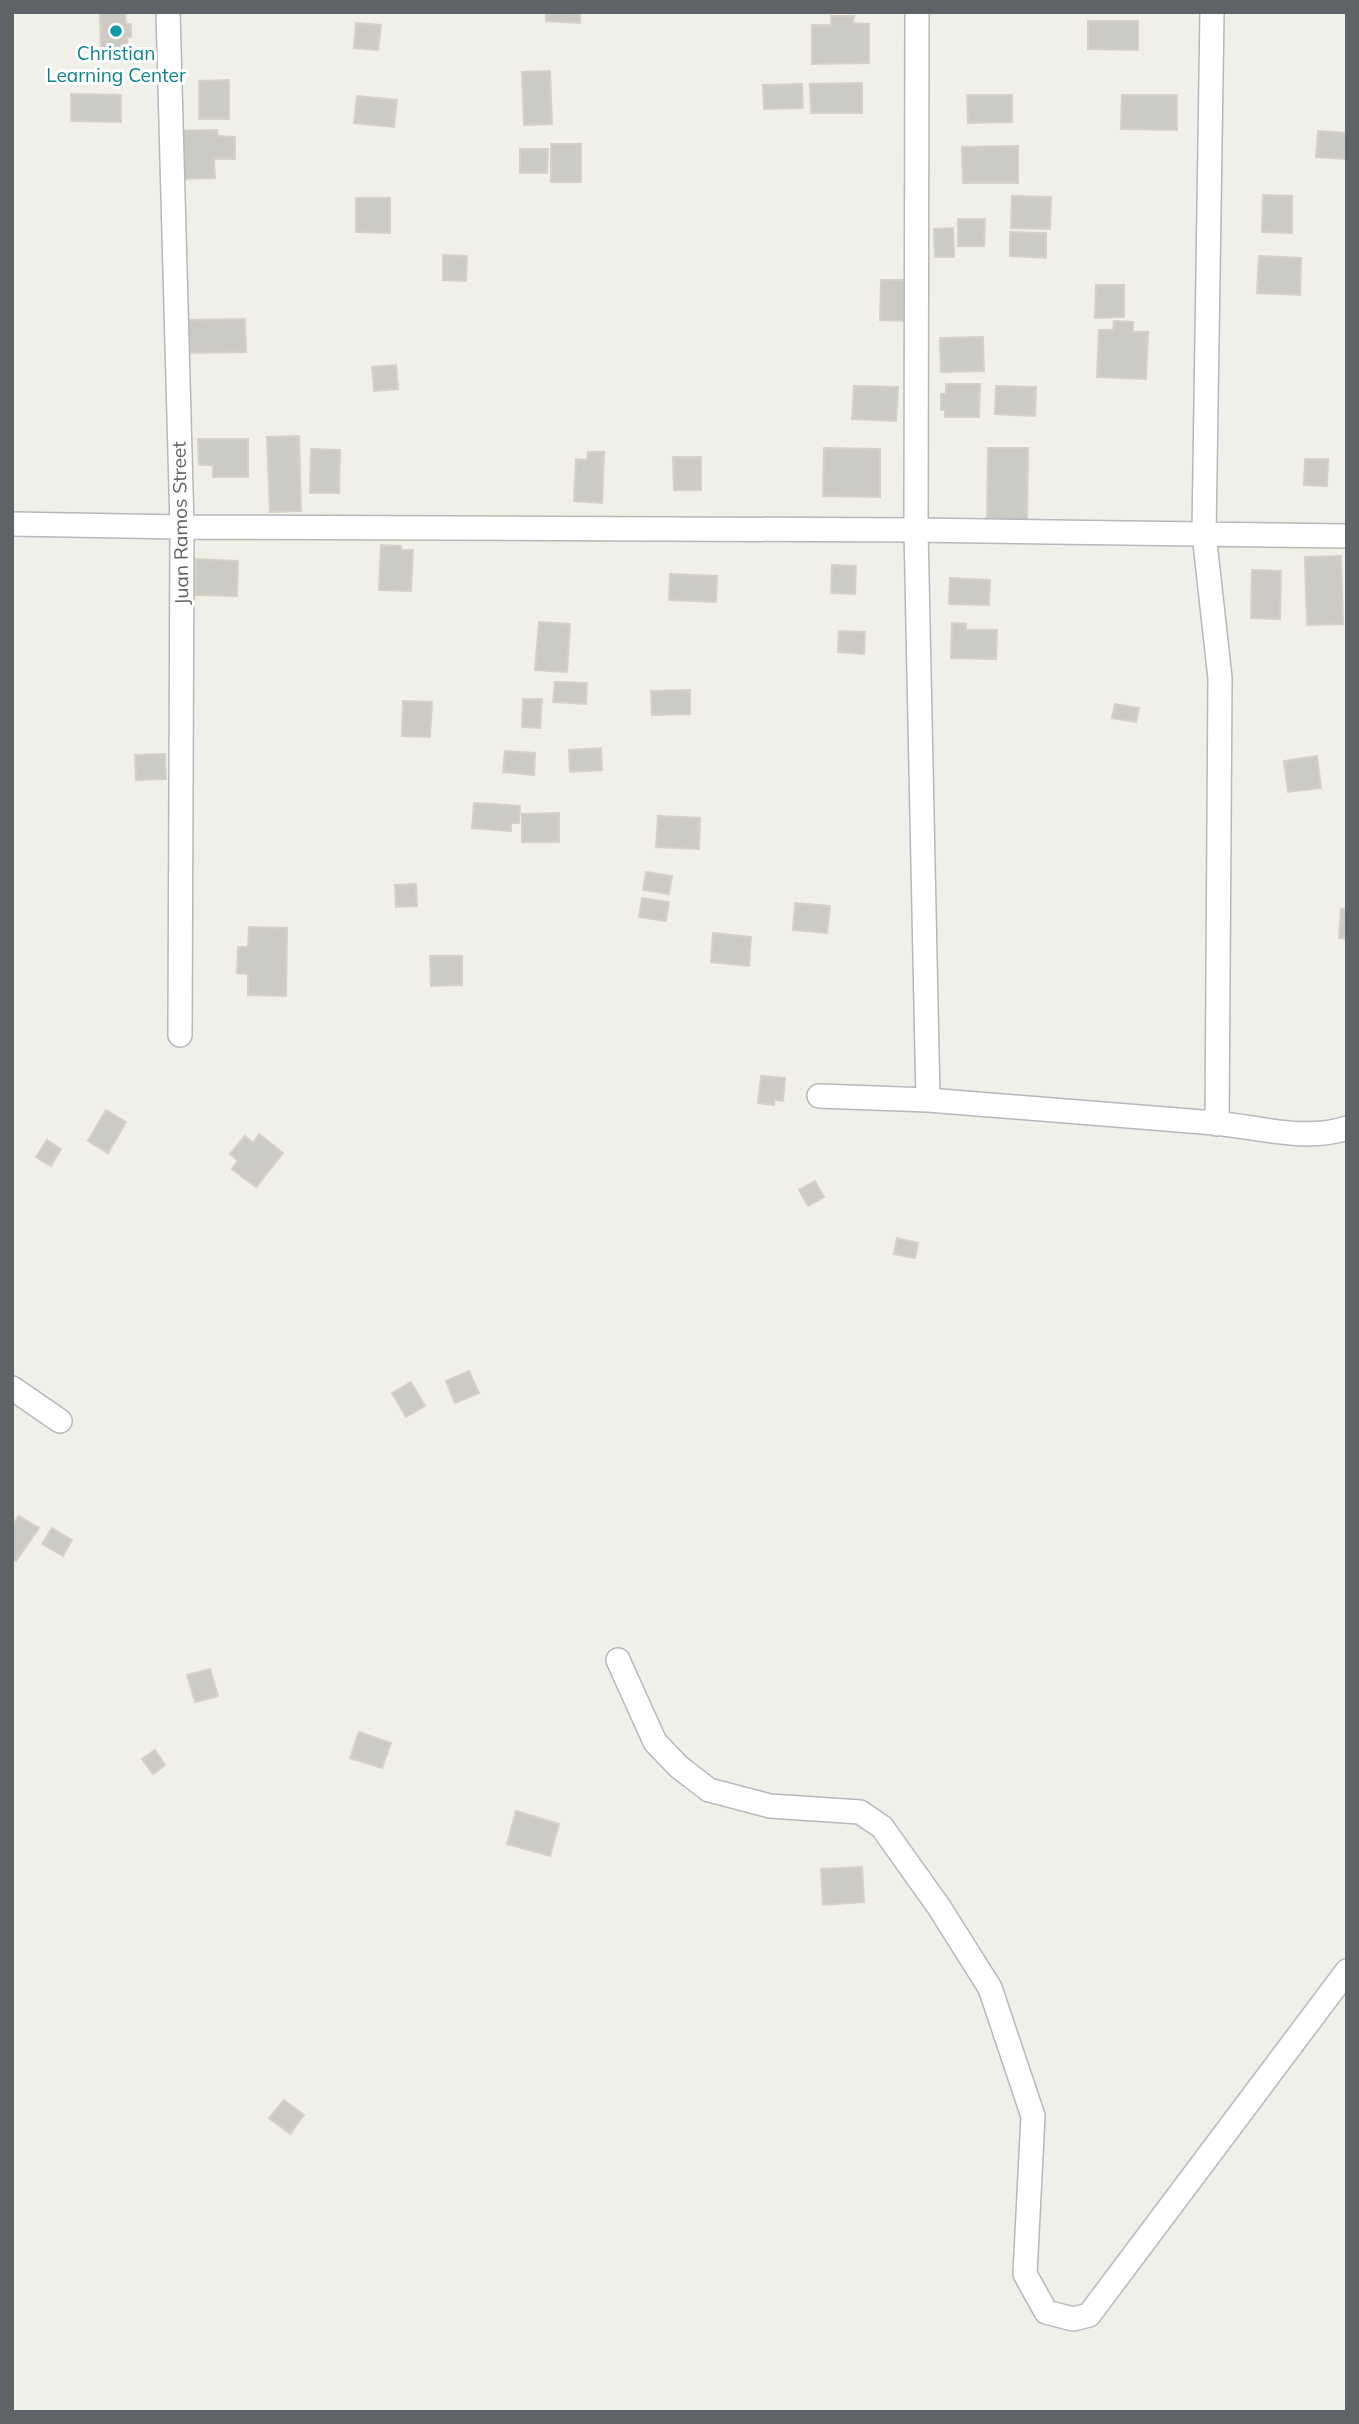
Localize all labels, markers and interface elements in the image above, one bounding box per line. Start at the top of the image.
marker: Christian Learning Center [108,23,124,39]
place label: Christian Learning Center [46,41,186,87]
street label: Juan Ramos Street [167,441,193,605]

